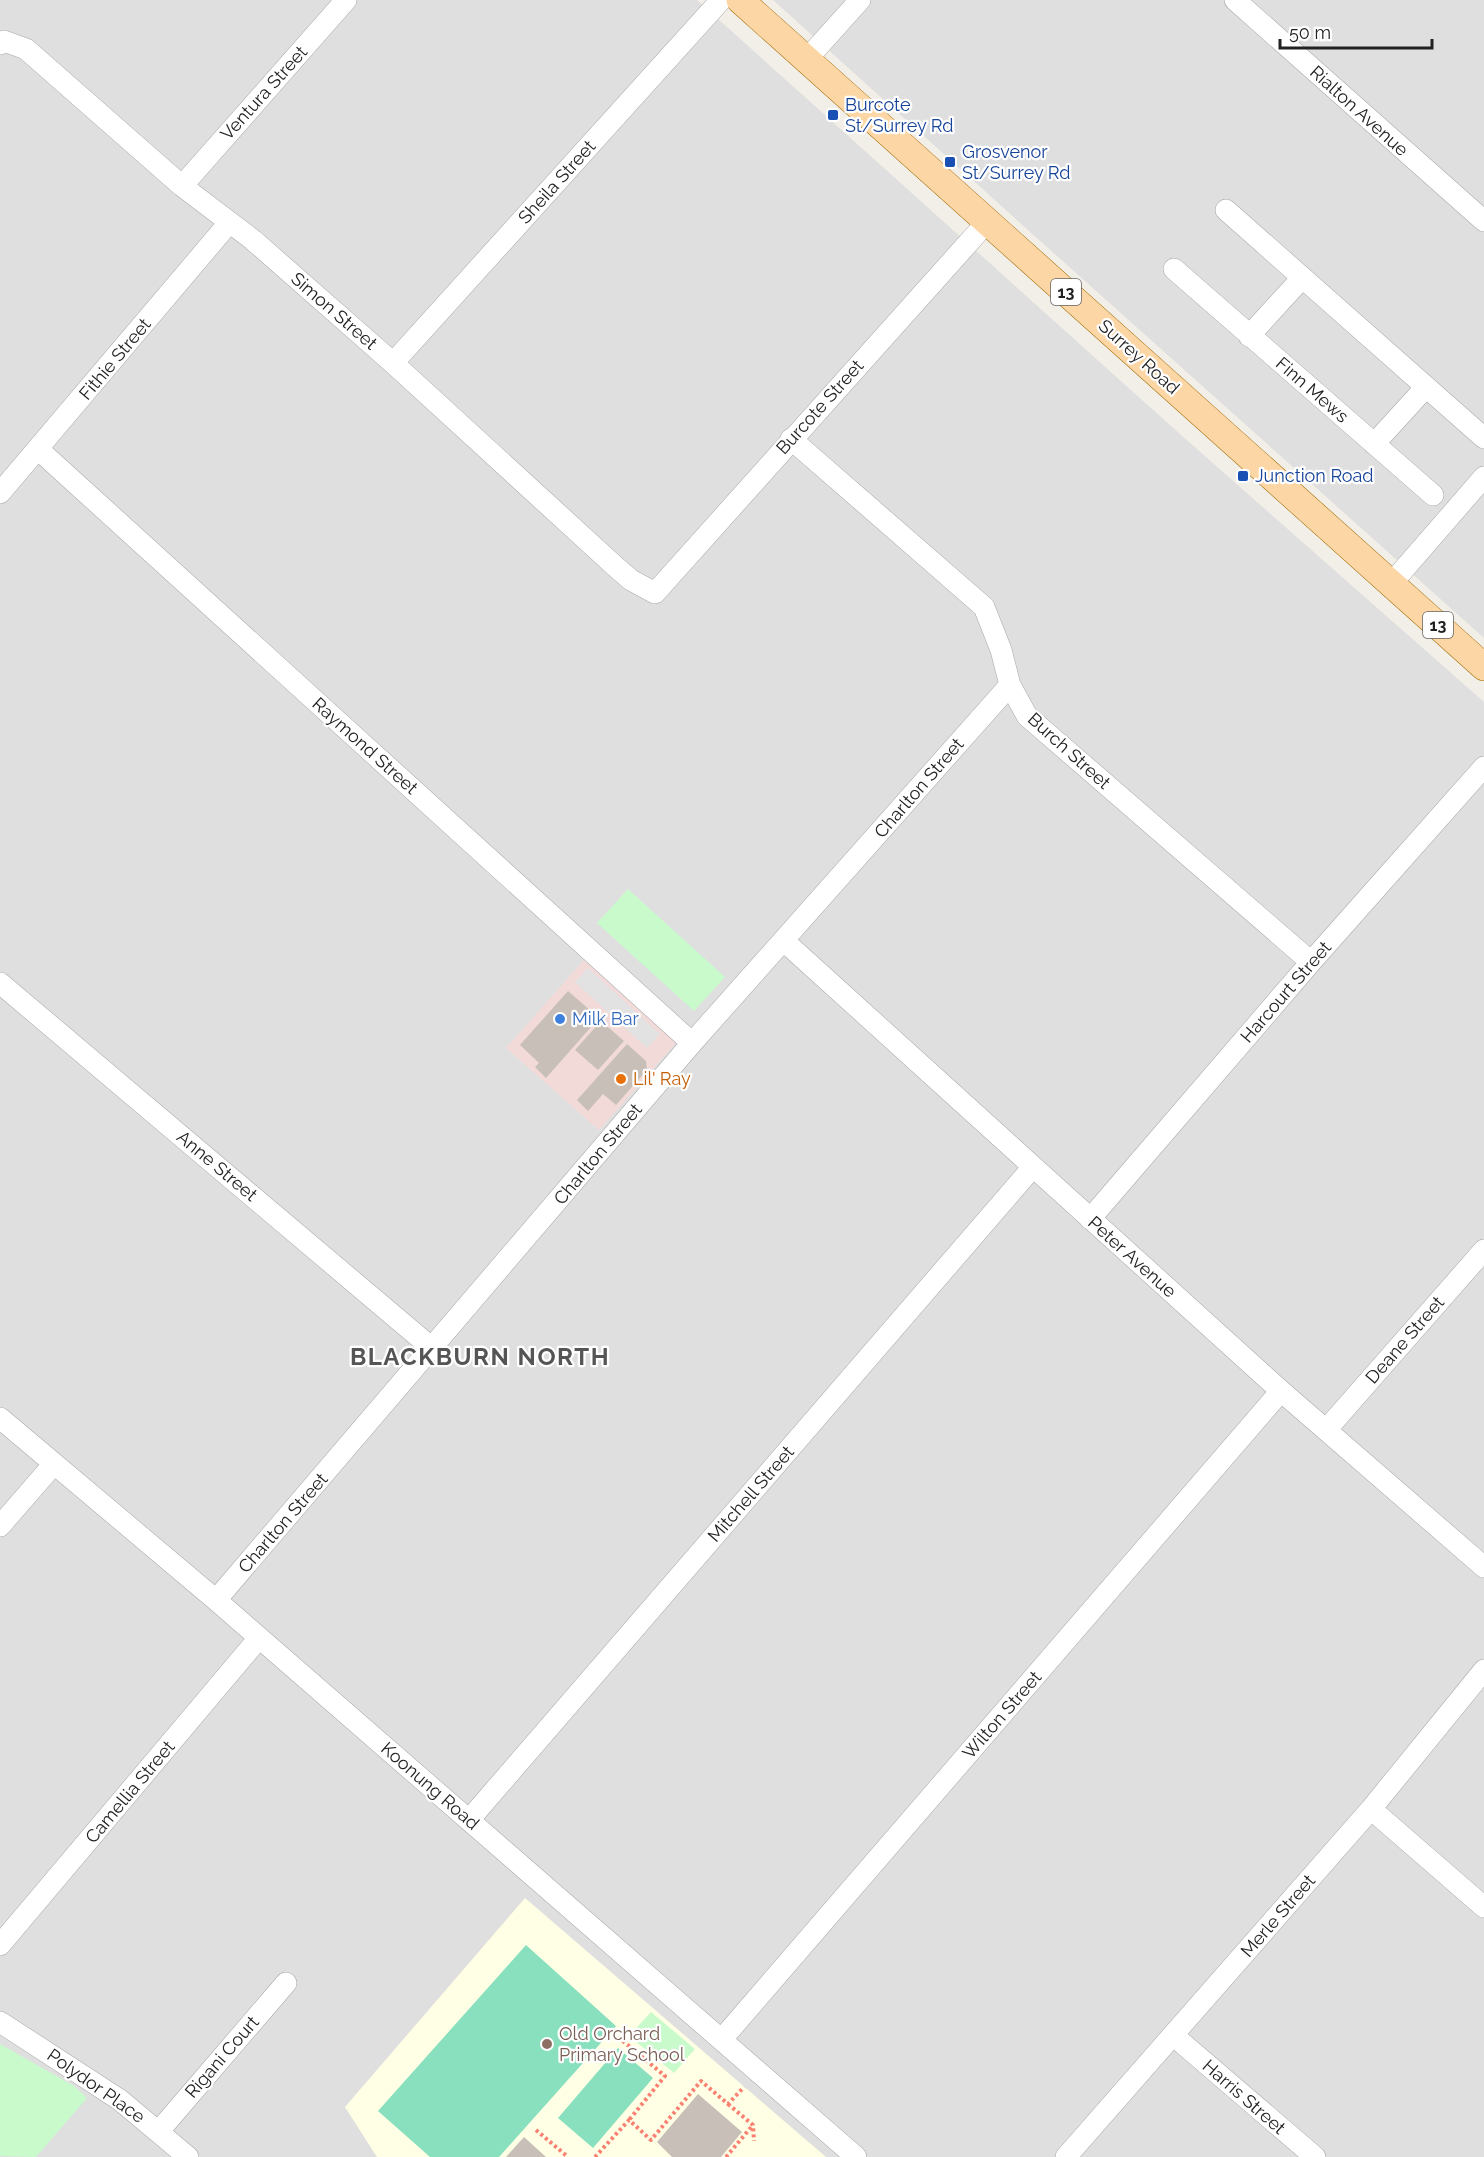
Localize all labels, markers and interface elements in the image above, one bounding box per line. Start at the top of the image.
scale bar [1280,12,1432,50]
text: 50 m [1289,22,1331,43]
street label: Ventura Street [216,41,311,144]
street label: Rialton Avenue [1306,61,1413,160]
place label: Burcote St/Surrey Rd [845,94,953,136]
marker: Burcote St/Surrey Rd [826,108,840,122]
street label: Sheila Street [514,136,600,228]
place label: Grosvenor St/Surrey Rd [962,141,1070,183]
marker: Grosvenor St/Surrey Rd [943,155,957,169]
street label: Simon Street [287,268,382,354]
road number: 13 [1051,279,1081,305]
street label: Fithie Street [74,314,155,404]
street label: Surrey Road [1095,315,1184,398]
street label: Finn Mews [1272,352,1353,427]
street label: Burcote Street [772,355,868,458]
place label: Junction Road [1255,465,1374,486]
marker: Junction Road [1236,469,1250,483]
road number: 13 [1423,612,1453,638]
street label: Raymond Street [308,693,422,798]
street label: Burch Street [1024,708,1115,793]
street label: Charlton Street [870,733,968,842]
street label: Harcourt Street [1236,937,1335,1047]
place label: Milk Bar [572,1008,640,1029]
marker: Milk Bar [553,1012,567,1026]
place label: Lil' Ray [633,1068,691,1089]
marker: Lil' Ray [614,1072,628,1086]
street label: Charlton Street [549,1099,646,1208]
street label: Anne Street [173,1126,262,1205]
street label: Peter Avenue [1084,1212,1181,1302]
street label: Deane Street [1361,1292,1448,1388]
district label: BLACKBURN NORTH [350,1342,610,1371]
street label: Mitchell Street [703,1441,798,1546]
street label: Charlton Street [234,1468,332,1577]
street label: Wilton Street [958,1667,1045,1763]
street label: Camellia Street [81,1736,179,1847]
street label: Koonung Road [377,1737,484,1834]
street label: Merle Street [1236,1870,1319,1961]
street label: Rigani Court [180,2011,263,2102]
place label: Old Orchard Primary School [559,2023,685,2065]
marker: Old Orchard Primary School [540,2037,554,2051]
street label: Polydor Place [43,2044,150,2127]
street label: Harris Street [1199,2055,1290,2138]

